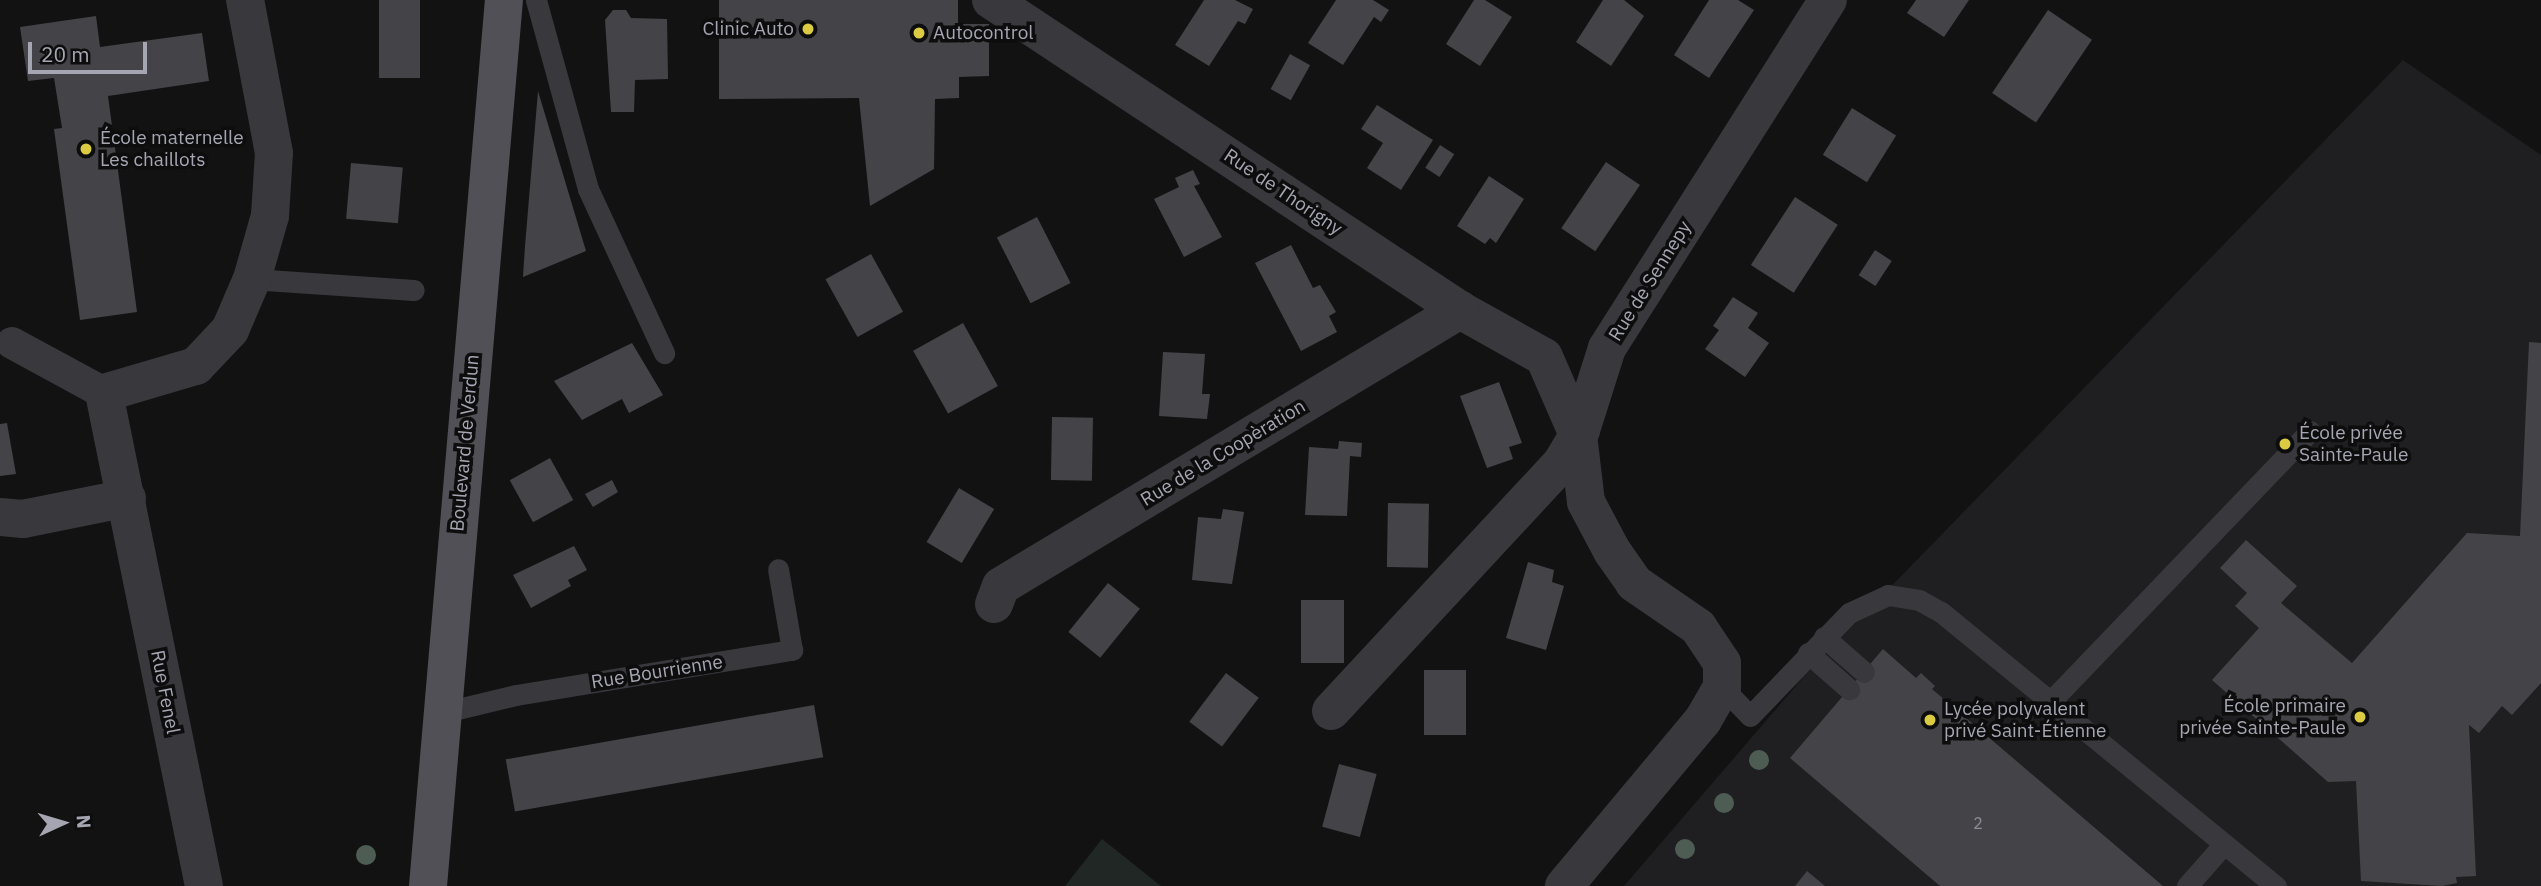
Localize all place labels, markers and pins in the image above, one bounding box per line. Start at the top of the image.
place label: Clinic Auto [702,18,794,40]
marker: Clinic Auto [800,21,816,37]
place label: Autocontrol [933,22,1033,44]
marker: Autocontrol [911,25,927,41]
place label: École maternelle Les chaillots [100,127,244,171]
marker: École maternelle Les chaillots [78,141,94,157]
place label: École privée Sainte-Paule [2299,422,2408,466]
marker: École privée Sainte-Paule [2277,436,2293,452]
place label: École primaire privée Sainte-Paule [2179,695,2346,739]
place label: Lycée polyvalent privé Saint-Étienne [1944,698,2106,742]
marker: École primaire privée Sainte-Paule [2352,709,2368,725]
marker: Lycée polyvalent privé Saint-Étienne [1922,712,1938,728]

